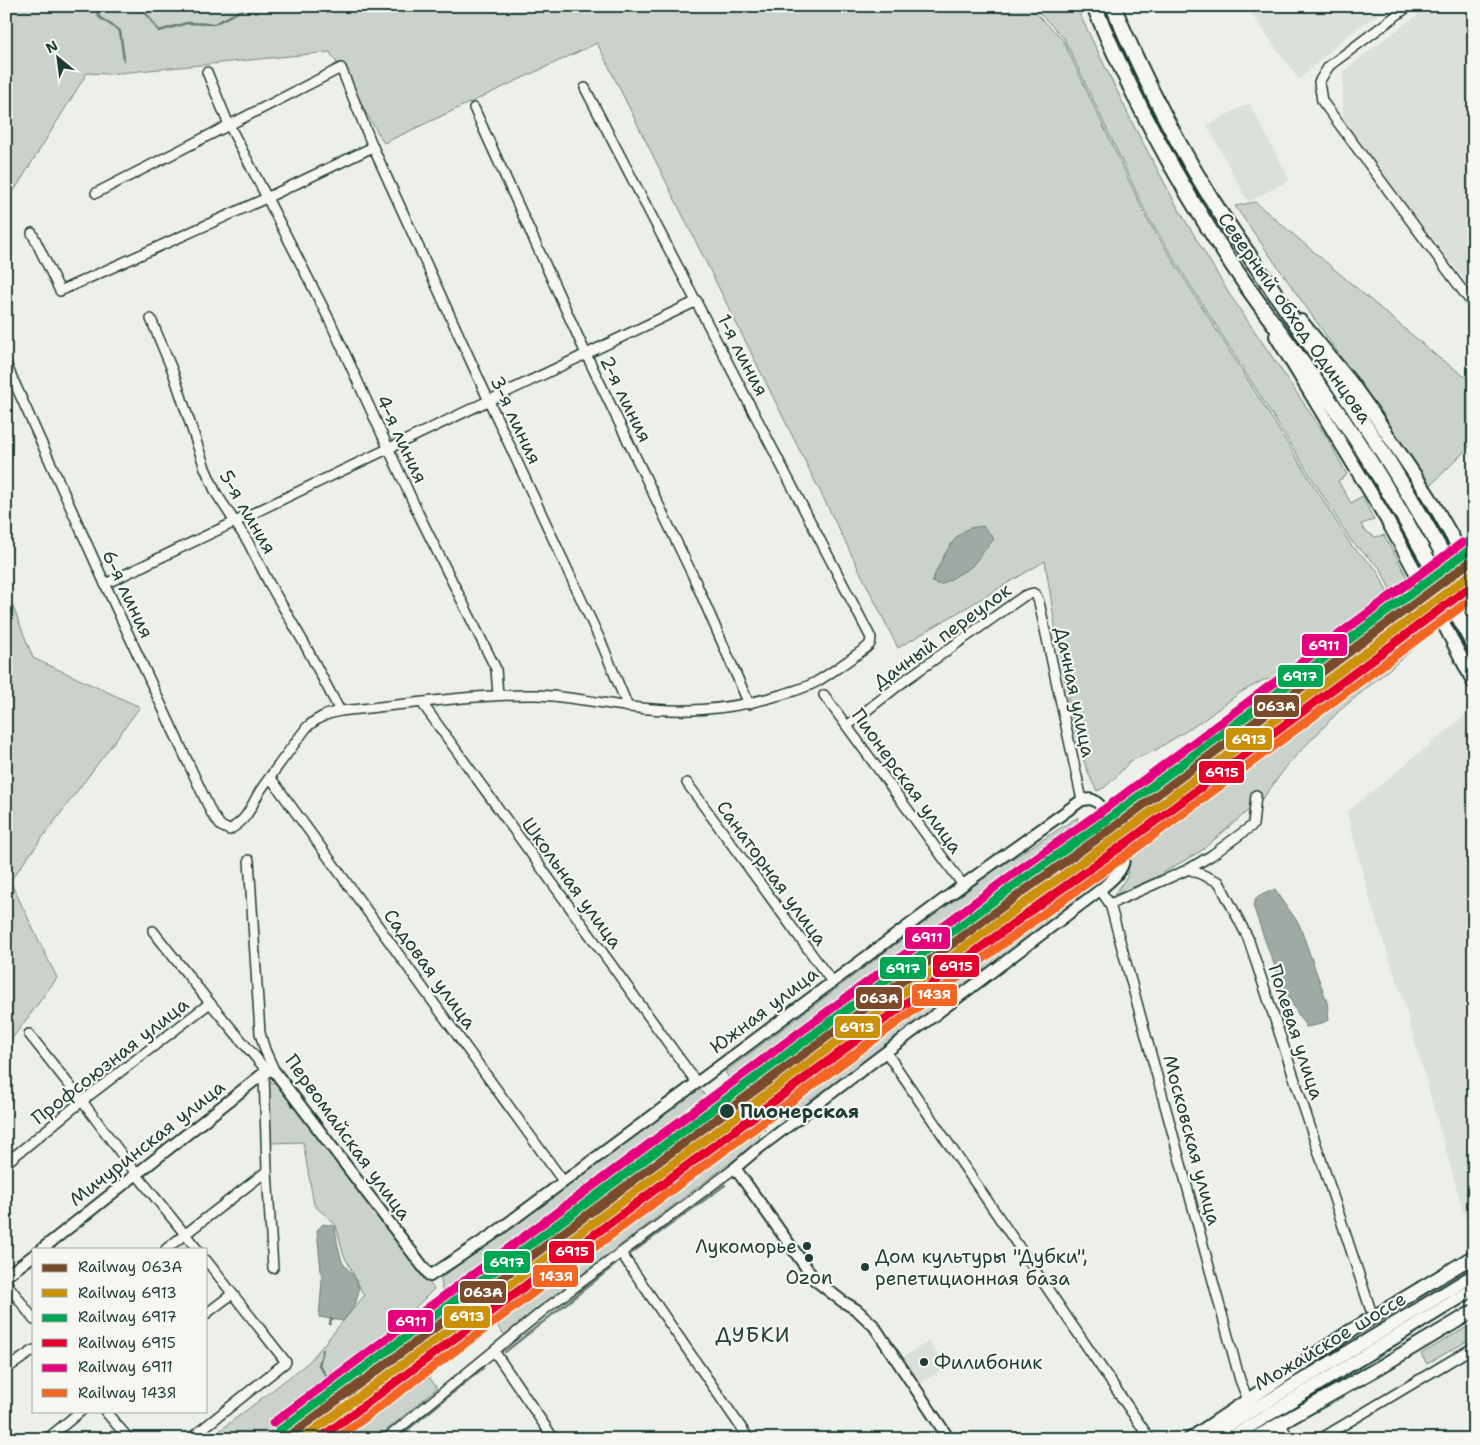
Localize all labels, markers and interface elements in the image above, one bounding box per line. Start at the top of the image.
north arrow [32,32,82,82]
text: N [42,36,61,57]
street label: Северный обход Одинцова [1212,207,1378,429]
street label: 1-я линия [712,310,774,400]
street label: 2-я линия [594,351,658,447]
street label: 3-я линия [485,372,547,468]
street label: 4-я линия [371,391,433,487]
street label: 5-я линия [214,465,282,559]
street label: 6-я линия [97,546,159,642]
street label: Дачный переулок [868,577,1016,695]
street label: Дачная улица [1049,624,1101,760]
line badge: 6911 [1301,633,1348,657]
text: 6911 [1308,636,1340,654]
line badge: 6917 [1277,664,1324,688]
text: 6917 [1283,667,1318,685]
line badge: 063А [1253,694,1300,718]
text: 063А [1256,697,1296,715]
street label: Пионерская улица [846,703,968,859]
line badge: 6913 [1225,727,1273,751]
text: 6913 [1232,730,1266,748]
line badge: 6915 [1198,760,1245,784]
text: 6915 [1205,763,1239,781]
street label: Санаторная улица [711,795,833,951]
street label: Школьная улица [516,812,628,954]
street label: Садовая улица [378,904,482,1034]
line badge: 6911 [904,926,951,950]
text: 6911 [911,928,943,946]
line badge: 6915 [932,954,980,978]
line badge: 6917 [879,956,927,980]
text: 6915 [939,957,973,975]
text: 6917 [886,959,921,977]
street label: Южная улица [705,961,823,1059]
street label: Полевая улица [1262,961,1330,1103]
line badge: 143Я [911,983,958,1007]
text: 143Я [917,985,951,1003]
line badge: 063А [855,986,903,1010]
text: 063А [859,989,899,1007]
street label: Профсоюзная улица [26,992,194,1130]
line badge: 6913 [834,1015,881,1039]
text: 6913 [840,1018,874,1036]
street label: Первомайская улица [279,1049,417,1225]
street label: Московская улица [1157,1052,1227,1228]
street label: Мичуринская улица [64,1074,230,1212]
place label: Пионерская [740,1099,859,1124]
marker: Пионерская [718,1102,736,1120]
place label: Лукоморье [695,1234,797,1259]
line badge: 6915 [548,1240,595,1264]
marker: Лукоморье [801,1240,813,1252]
text: 6915 [555,1242,589,1260]
place label: Дом культуры "Дубки", репетиционная база [875,1244,1088,1291]
legend [32,1248,208,1412]
line badge: 6917 [483,1250,531,1274]
marker: Ozon [803,1252,815,1264]
text: 6917 [490,1253,525,1271]
text: Railway 063А [78,1257,183,1277]
marker: Дом культуры "Дубки", репетиционная база [859,1261,871,1273]
line badge: 143Я [532,1264,579,1288]
place label: Ozon [785,1265,833,1290]
text: 143Я [539,1267,573,1285]
line badge: 063А [459,1280,507,1304]
text: Railway 6913 [78,1283,177,1303]
text: 063А [463,1283,503,1301]
street label: Можайское шоссе [1250,1286,1410,1396]
line badge: 6913 [443,1305,491,1329]
text: Railway 6917 [78,1307,177,1327]
text: 6913 [450,1307,484,1325]
line badge: 6911 [387,1309,434,1333]
text: 6911 [395,1312,427,1330]
district label: ДУБКИ [715,1321,791,1349]
text: Railway 6915 [78,1333,176,1353]
place label: Филибоник [934,1350,1042,1375]
marker: Филибоник [918,1356,930,1368]
text: Railway 6911 [78,1357,173,1377]
text: Railway 143Я [78,1383,176,1403]

